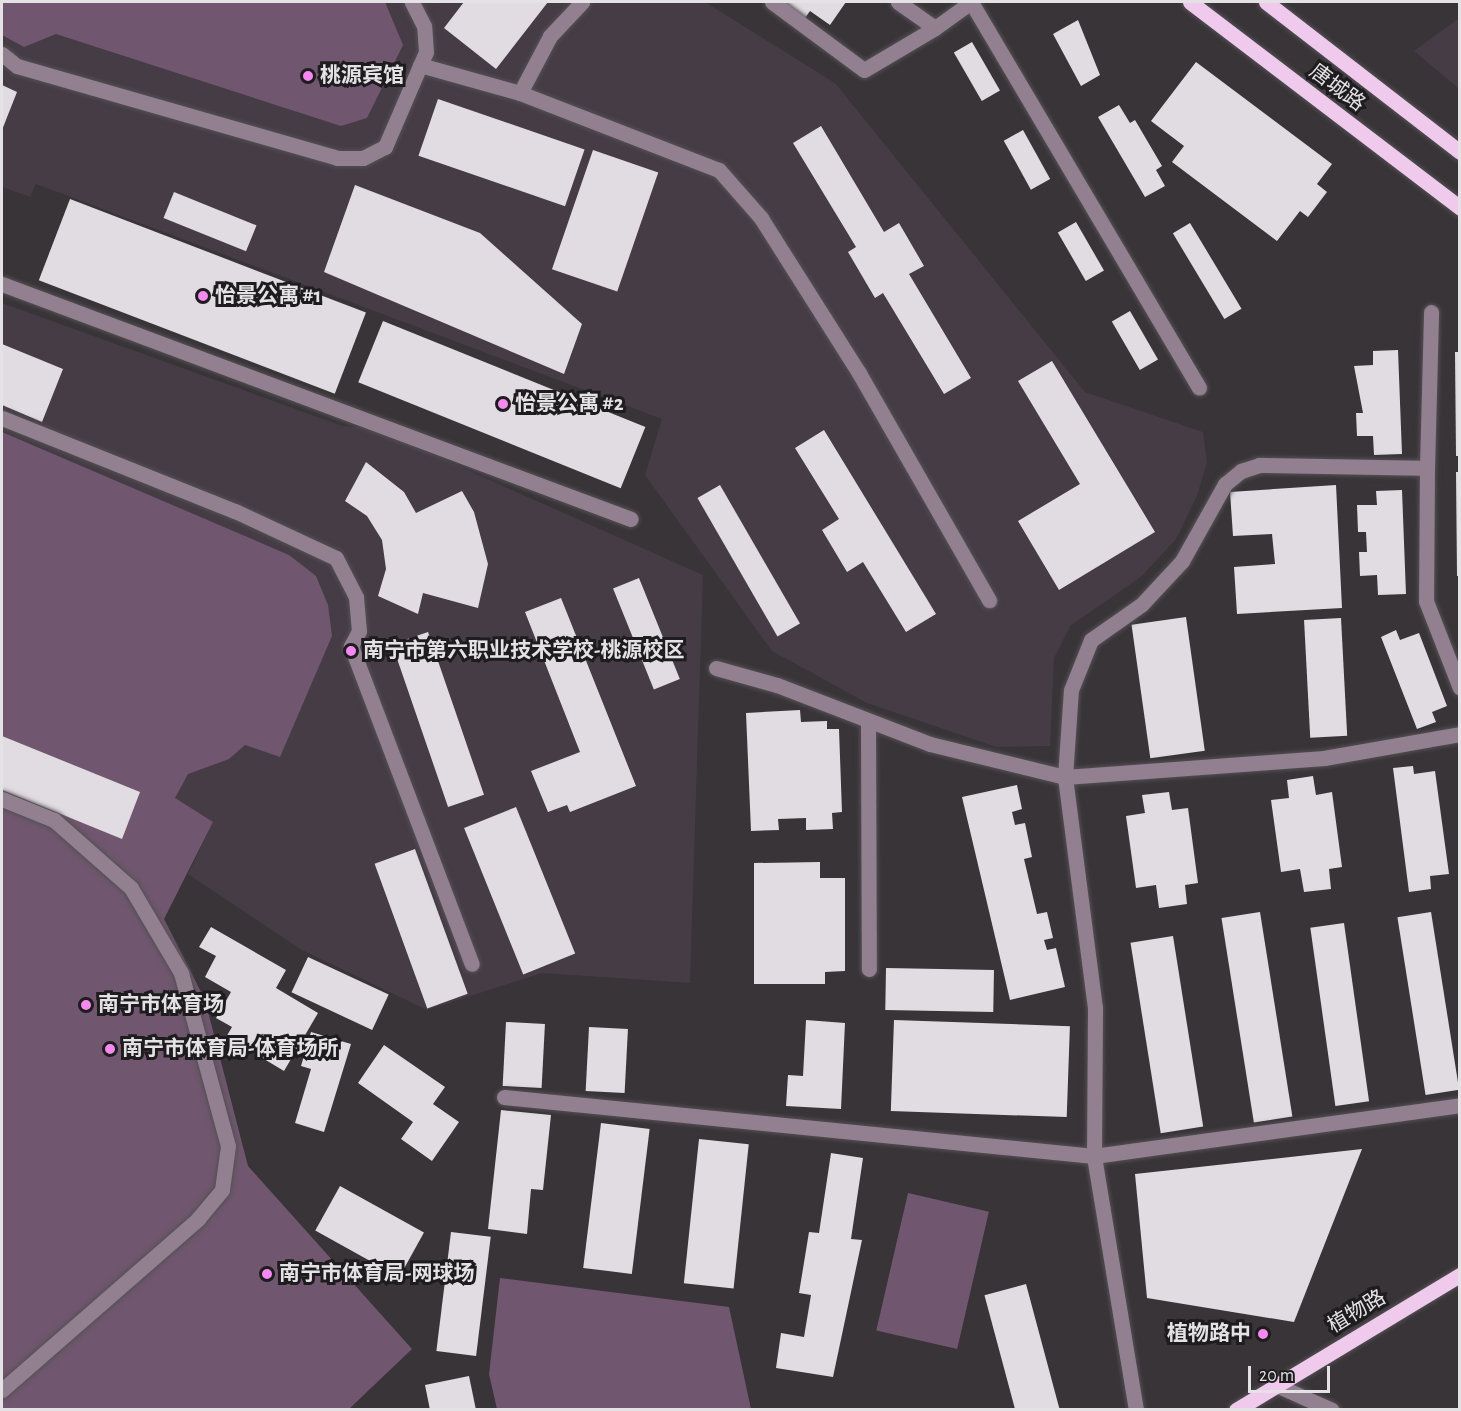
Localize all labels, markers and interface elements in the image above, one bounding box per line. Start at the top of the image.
street label: 唐城路 [1304,59,1370,117]
place label: 桃源宾馆 [320,63,404,89]
marker: 桃源宾馆 [301,69,315,83]
place label: 怡景公寓 #1 [215,283,321,309]
marker: 怡景公寓 #1 [196,289,210,303]
place label: 怡景公寓 #2 [515,391,624,417]
marker: 怡景公寓 #2 [496,397,510,411]
place label: 南宁市第六职业技术学校-桃源校区 [363,638,684,664]
marker: 南宁市第六职业技术学校-桃源校区 [344,644,358,658]
place label: 南宁市体育场 [98,992,224,1018]
marker: 南宁市体育场 [79,998,93,1012]
place label: 南宁市体育局-体育场所 [122,1036,338,1062]
marker: 南宁市体育局-体育场所 [103,1042,117,1056]
place label: 南宁市体育局-网球场 [279,1261,474,1287]
marker: 南宁市体育局-网球场 [260,1267,274,1281]
street label: 植物路 [1324,1285,1390,1339]
place label: 植物路中 [1167,1321,1251,1347]
marker: 植物路中 [1256,1327,1270,1341]
scale bar [1251,1354,1334,1392]
text: 20 m [1259,1367,1294,1385]

